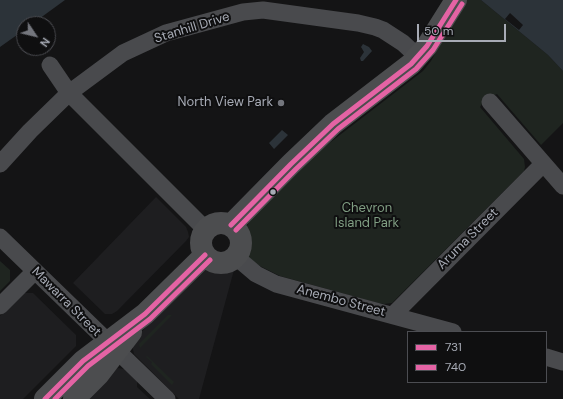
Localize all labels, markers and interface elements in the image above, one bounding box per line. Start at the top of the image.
street label: Stanhill Drive [153,9,231,47]
north arrow [16,16,56,56]
scale bar [419,16,508,42]
text: 50 m [424,23,453,39]
text: N [37,35,53,50]
place label: North View Park [177,95,273,111]
marker: North View Park [276,98,286,108]
unlabelled marker [268,187,278,197]
park label: Chevron Island Park [335,201,399,232]
street label: Aruma Street [434,205,502,273]
street label: Mawarra Street [28,264,104,340]
street label: Anembo Street [295,282,387,320]
legend [407,331,547,383]
text: 731 [445,339,462,355]
text: 740 [445,359,466,375]

